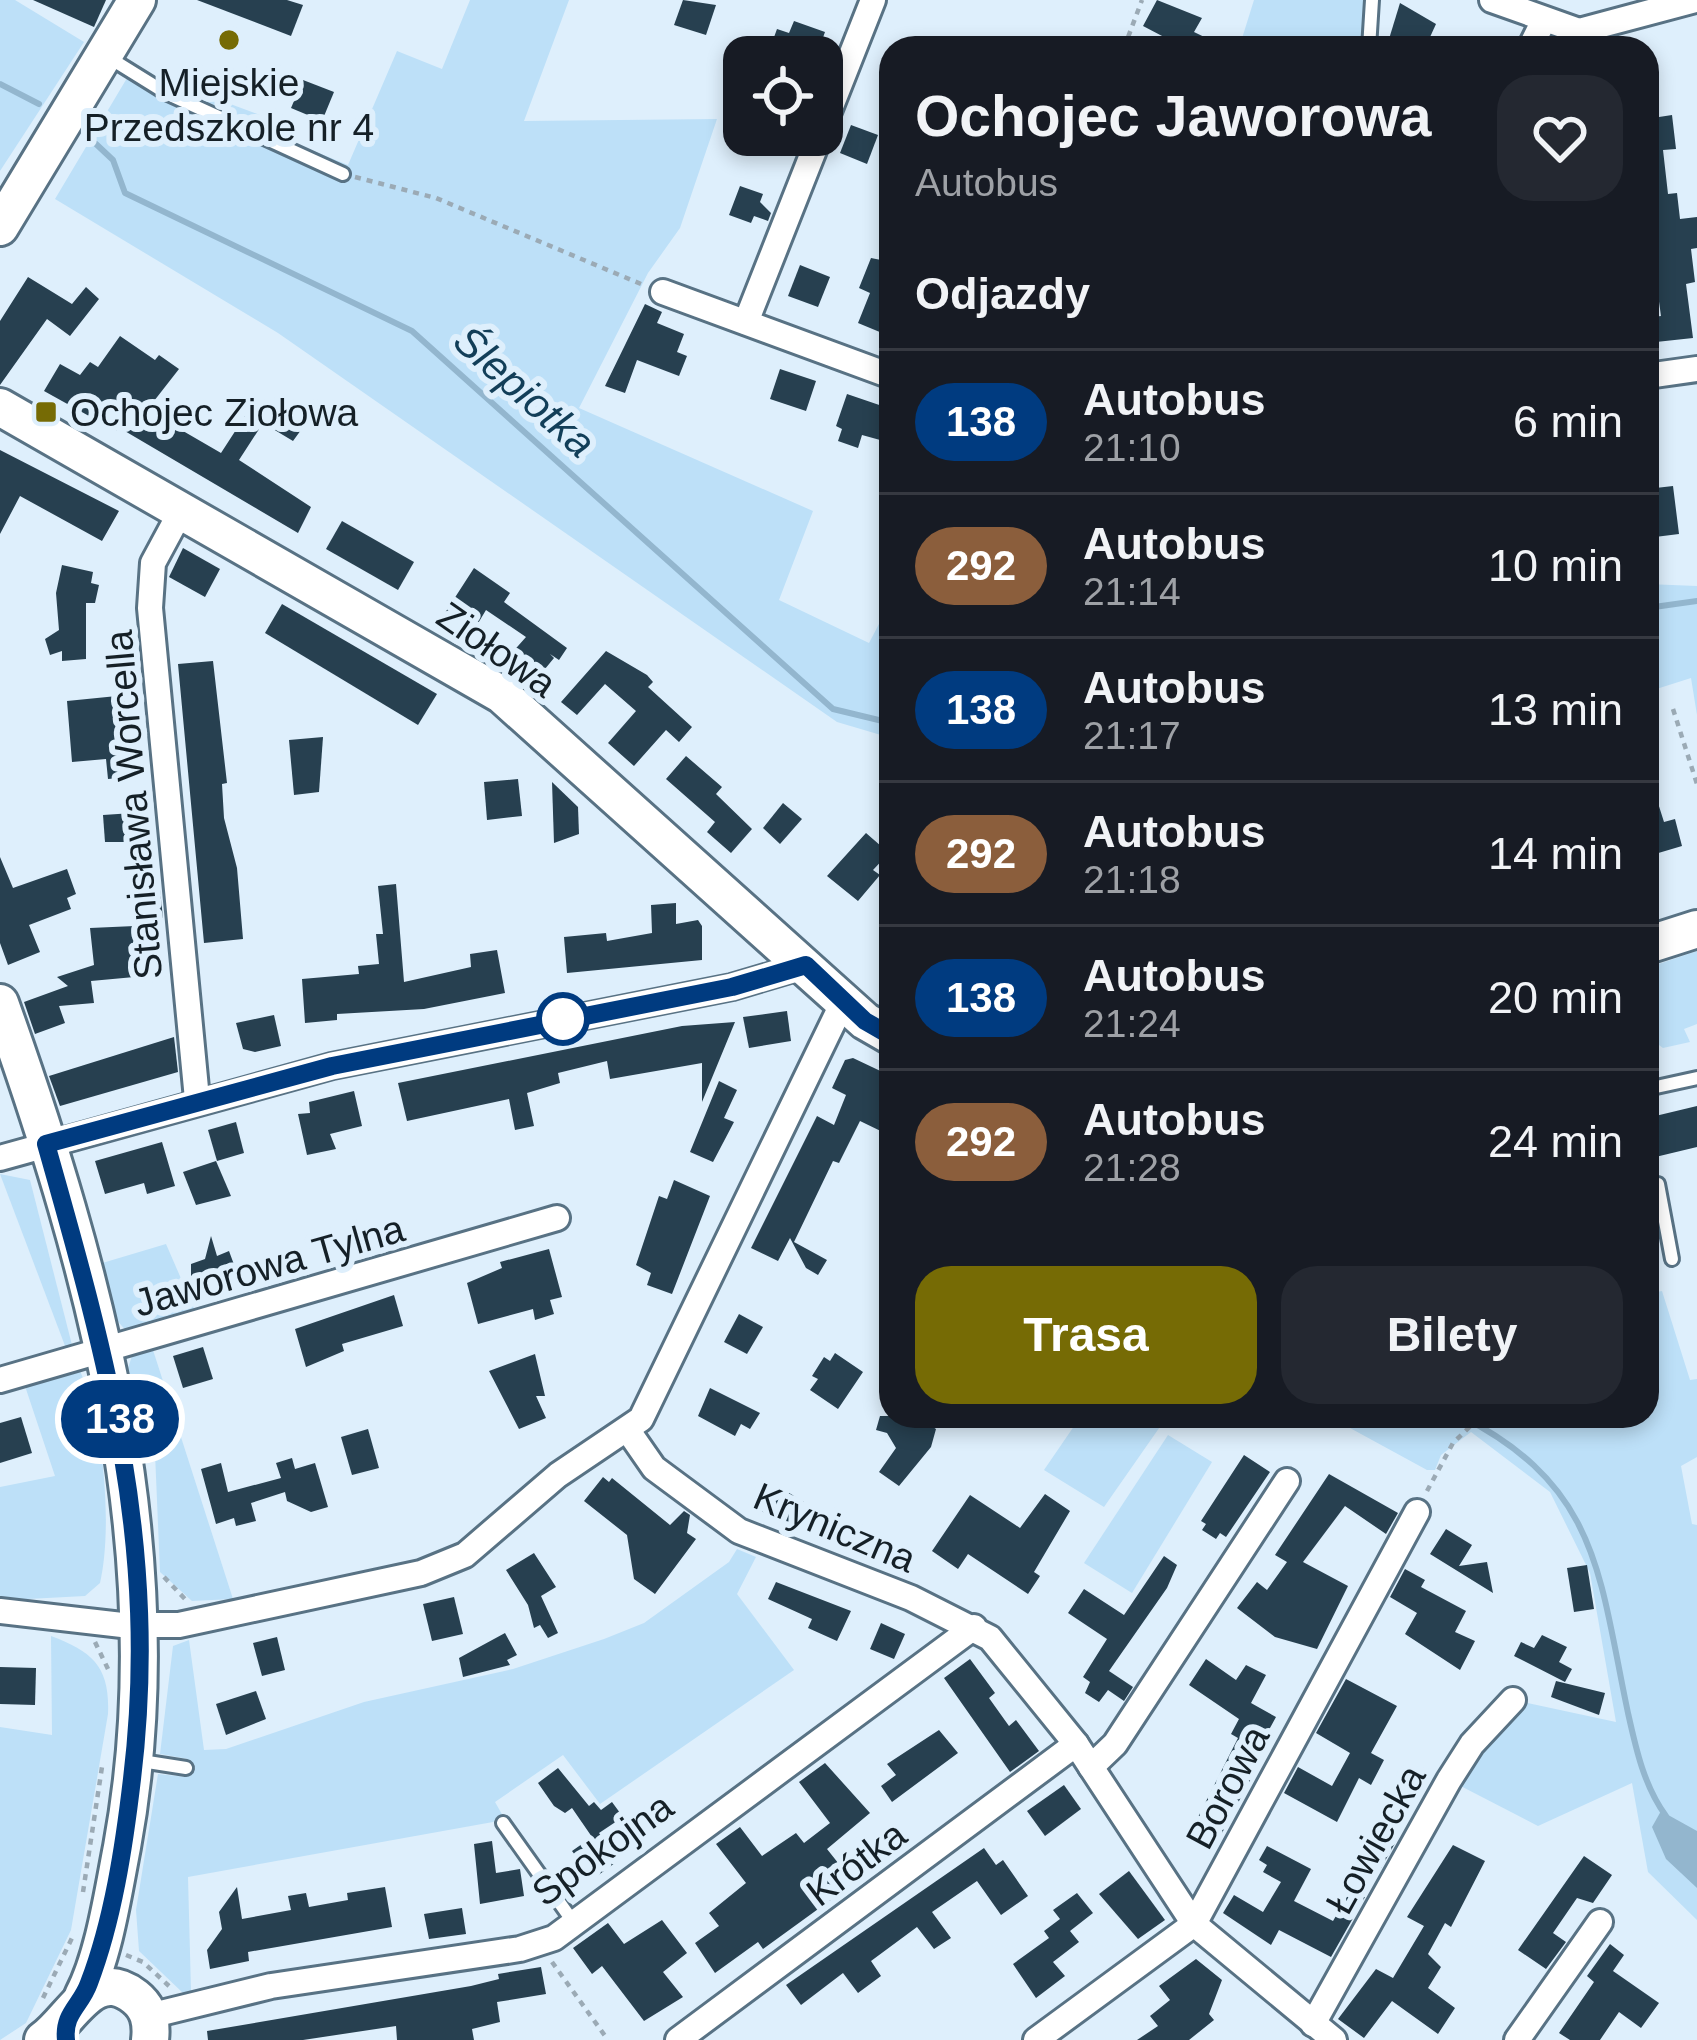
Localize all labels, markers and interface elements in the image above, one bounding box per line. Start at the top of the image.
marker: Miejskie Przedszkole nr 4 [216,27,242,53]
map controls [723,36,843,156]
button: locate [723,36,843,156]
place label: Miejskie Przedszkole nr 4 [84,61,374,149]
button: heart [1497,75,1623,201]
text: Ochojec Jaworowa [915,84,1431,148]
text: Autobus [915,161,1058,204]
text: Odjazdy [915,268,1090,319]
water label: Ślepiotka [445,315,605,467]
text: Autobus [1083,374,1265,425]
place label: Ochojec Ziołowa [70,391,359,434]
text: 6 min [1513,396,1623,447]
text: 138 [946,398,1016,445]
marker: Ochojec Ziołowa [33,399,59,425]
text: 21:10 [1083,426,1181,469]
text: Autobus [1083,518,1265,569]
text: 10 min [1488,540,1623,591]
text: 292 [946,542,1016,589]
text: 21:14 [1083,570,1181,613]
street label: Ziołowa [429,593,564,706]
street label: Stanisława Worcella [97,628,170,981]
text: Autobus [1083,662,1265,713]
text: 13 min [1488,684,1623,735]
text: 138 [946,686,1016,733]
text: 21:17 [1083,714,1181,757]
text: Autobus [1083,806,1265,857]
text: 14 min [1488,828,1623,879]
text: 292 [946,830,1016,877]
text: 21:18 [1083,858,1181,901]
text: Autobus [1083,950,1265,1001]
text: 20 min [1488,972,1623,1023]
text: 138 [946,974,1016,1021]
unlabelled marker [538,994,588,1044]
text: 21:24 [1083,1002,1181,1045]
text: Autobus [1083,1094,1265,1145]
text: 24 min [1488,1116,1623,1167]
text: 292 [946,1118,1016,1165]
text: 21:28 [1083,1146,1181,1189]
street label: Jaworowa Tylna [129,1206,409,1325]
button: Trasa [915,1266,1257,1404]
button: Bilety [1281,1266,1623,1404]
line badge: 138 [51,1380,189,1458]
text: 138 [85,1395,155,1442]
street label: Kryniczna [748,1474,922,1581]
street label: Borowa [1177,1718,1278,1856]
street label: Łowiecka [1317,1757,1434,1921]
street label: Spokojna [524,1784,681,1915]
street label: Krótka [798,1812,914,1914]

